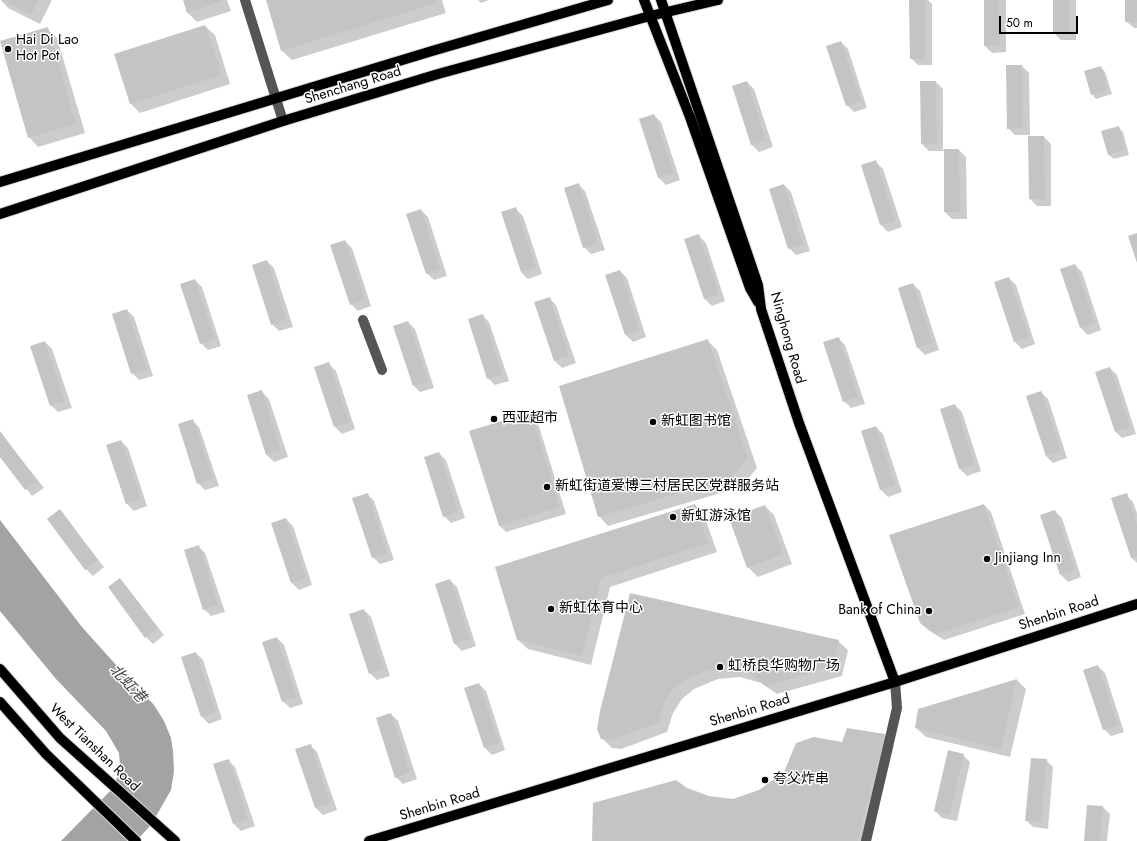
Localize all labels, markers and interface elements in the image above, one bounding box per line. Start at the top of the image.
scale bar [1001,8,1080,34]
text: 50 m [1006,14,1033,32]
place label: Hai Di Lao Hot Pot [16,33,79,66]
marker: Hai Di Lao Hot Pot [3,44,13,54]
street label: Shenchang Road [303,63,403,109]
street label: Ninghong Road [766,290,808,386]
place label: 西亚超市 [502,411,558,427]
marker: 西亚超市 [489,414,499,424]
place label: 新虹图书馆 [661,414,731,430]
marker: 新虹图书馆 [648,417,658,427]
place label: 新虹街道爱博三村居民区党群服务站 [555,479,779,495]
marker: 新虹街道爱博三村居民区党群服务站 [542,482,552,492]
place label: 新虹游泳馆 [681,509,751,525]
marker: 新虹游泳馆 [668,512,678,522]
place label: Jinjiang Inn [995,551,1061,567]
marker: Jinjiang Inn [982,554,992,564]
street label: Shenbin Road [1017,593,1101,635]
place label: 新虹体育中心 [559,601,643,617]
place label: Bank of China [838,603,921,619]
marker: 新虹体育中心 [546,604,556,614]
marker: Bank of China [924,606,934,616]
place label: 虹桥良华购物广场 [728,659,840,675]
water label: 北虹港 [105,661,149,707]
marker: 虹桥良华购物广场 [715,662,725,672]
street label: Shenbin Road [708,691,792,731]
street label: West Tianshan Road [45,701,143,795]
place label: 夸父炸串 [773,772,829,788]
marker: 夸父炸串 [760,775,770,785]
street label: Shenbin Road [398,785,482,825]

